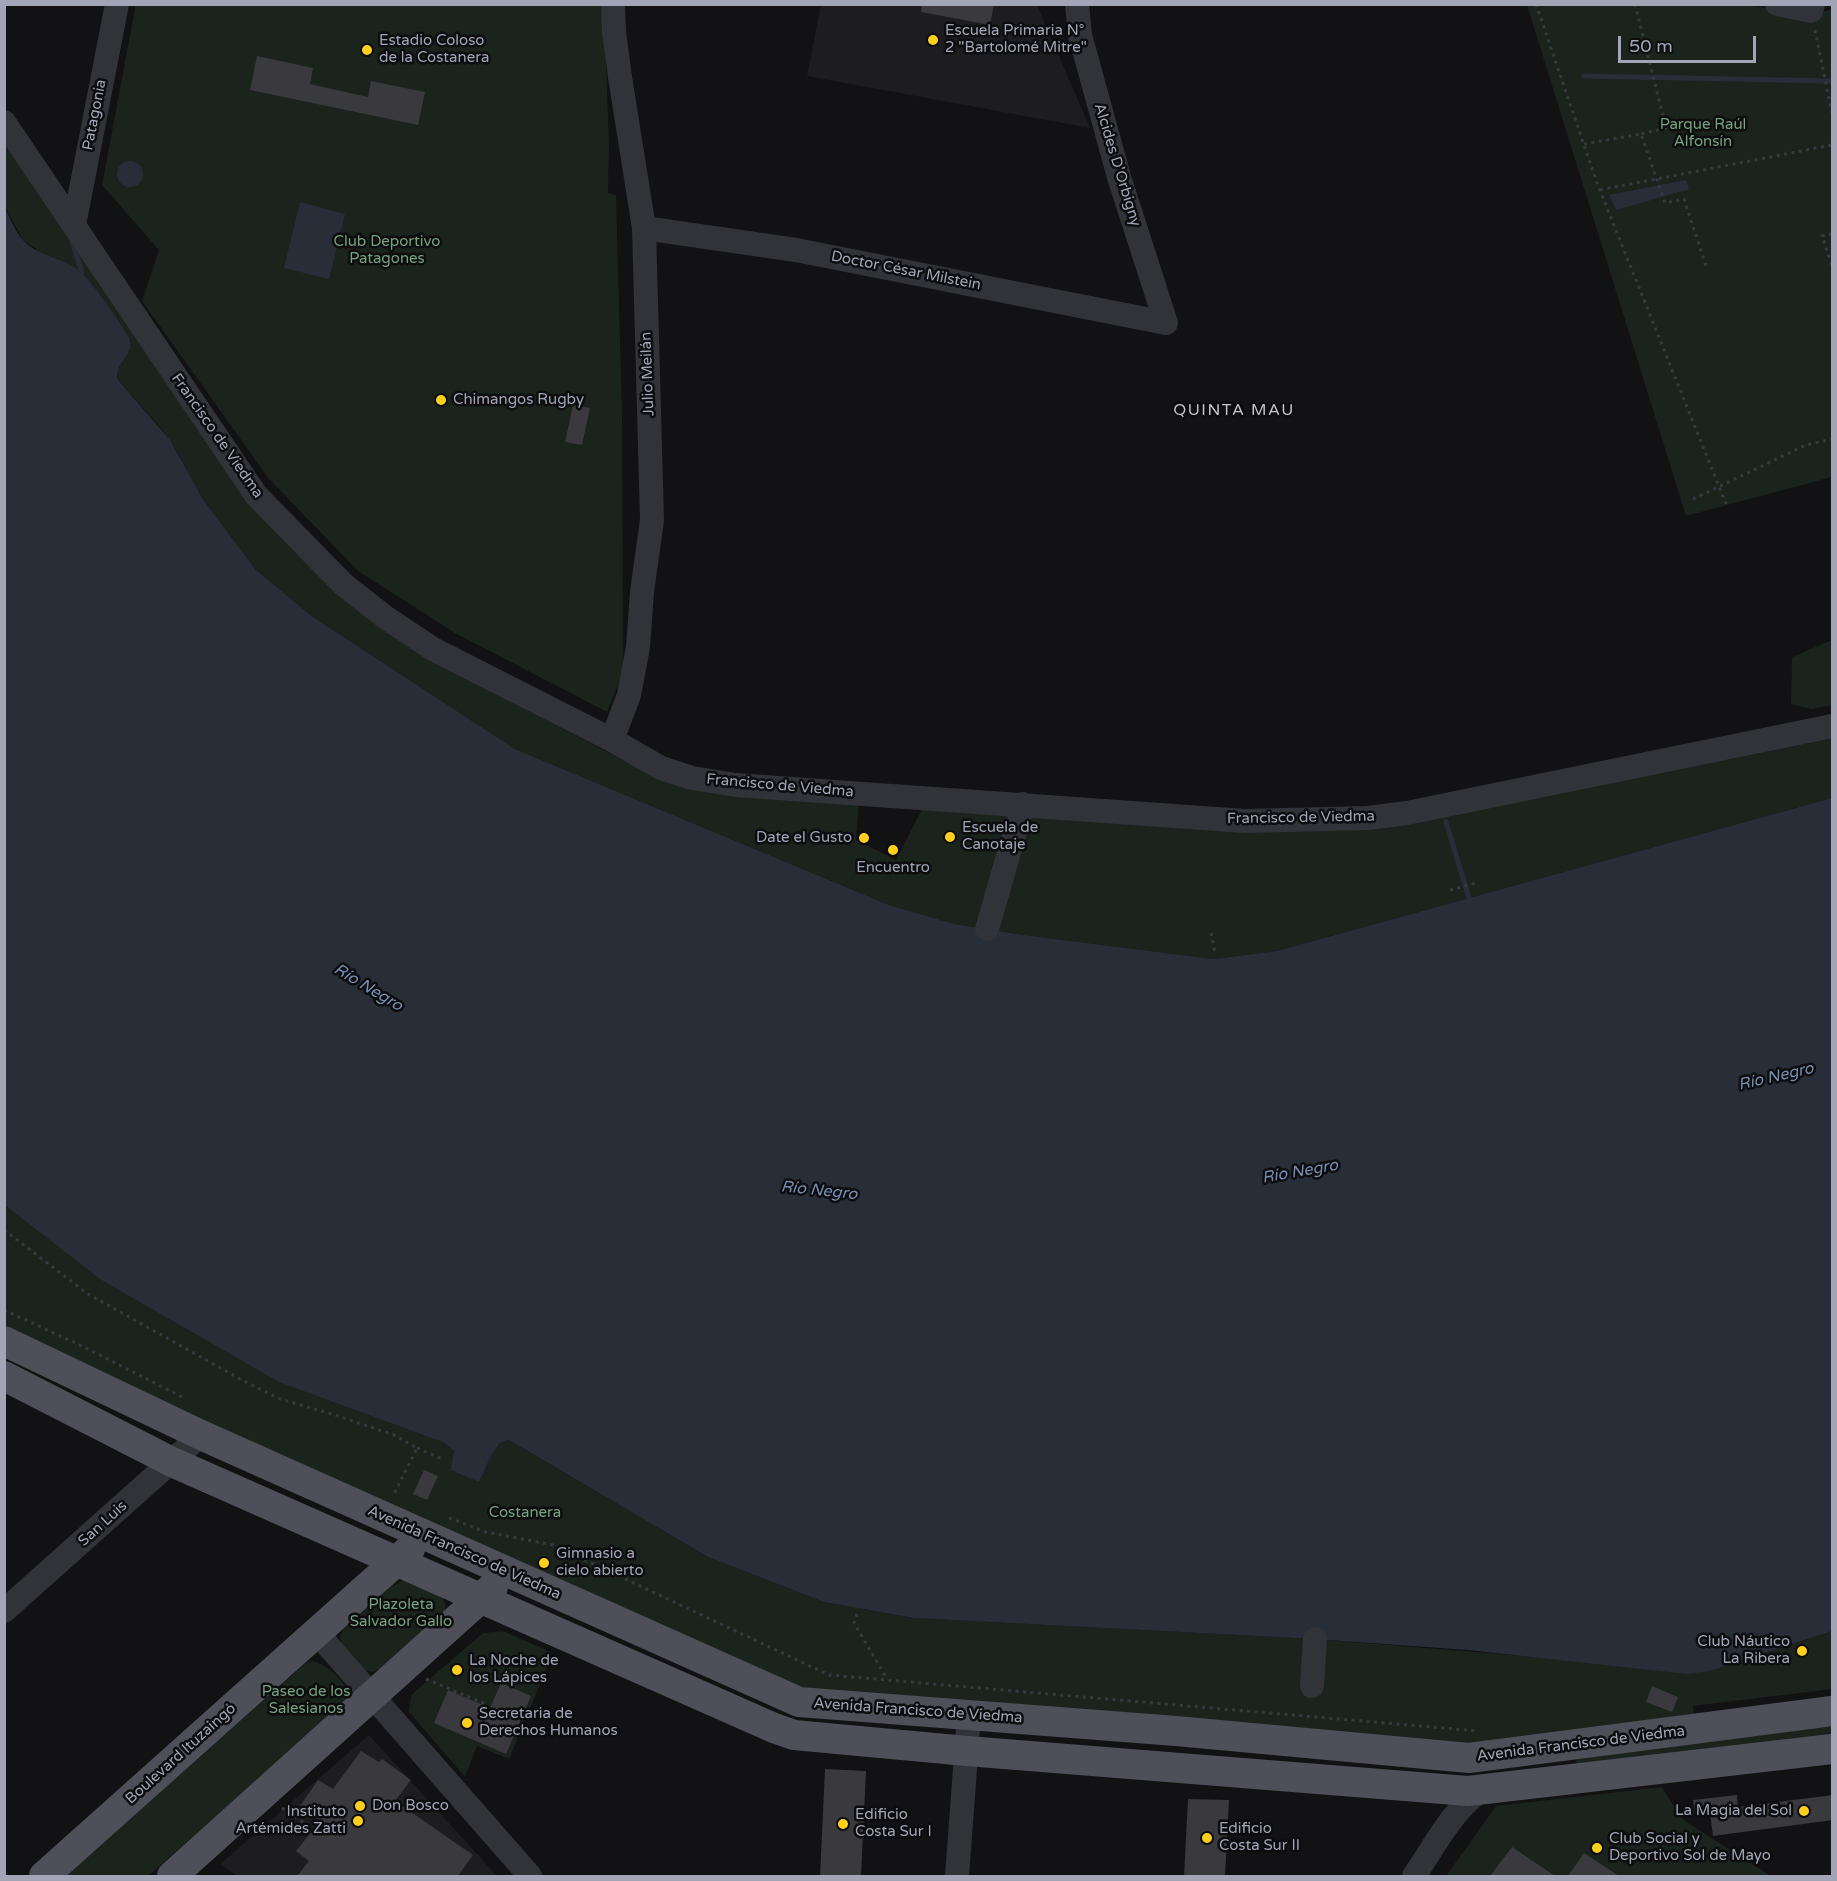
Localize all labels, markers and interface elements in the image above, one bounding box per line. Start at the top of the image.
place label: Escuela Primaria N° 2 "Bartolomé Mitre" [945,22,1087,57]
scale bar [1621,24,1759,62]
place label: Estadio Coloso de la Costanera [379,32,489,67]
marker: Escuela Primaria N° 2 "Bartolomé Mitre" [926,33,940,47]
text: 50 m [1629,35,1673,57]
marker: Estadio Coloso de la Costanera [360,43,374,57]
street label: Patagonia [79,78,111,152]
street label: Alcides D'Orbigny [1090,101,1144,229]
park label: Parque Raúl Alfonsín [1660,116,1746,151]
park label: Club Deportivo Patagones [334,233,440,268]
street label: Doctor César Milstein [829,248,983,294]
street label: Julio Meilán [638,332,658,416]
street label: Francisco de Viedma [167,370,267,502]
place label: Chimangos Rugby [453,391,584,409]
marker: Chimangos Rugby [434,393,448,407]
district label: QUINTA MAU [1173,401,1295,421]
street label: Francisco de Viedma [706,771,854,801]
street label: Francisco de Viedma [1227,808,1375,828]
place label: Escuela de Canotaje [962,819,1038,854]
place label: Date el Gusto [756,829,852,847]
marker: Escuela de Canotaje [943,830,957,844]
marker: Date el Gusto [857,831,871,845]
marker: Encuentro [886,843,900,857]
place label: Encuentro [856,859,930,877]
water label: Río Negro [330,960,406,1016]
water label: Río Negro [1736,1059,1816,1095]
water label: Río Negro [1261,1156,1339,1188]
water label: Río Negro [780,1177,858,1205]
street label: San Luis [75,1497,131,1551]
street label: Avenida Francisco de Viedma [365,1502,563,1604]
park label: Costanera [489,1504,561,1522]
place label: Gimnasio a cielo abierto [556,1545,644,1580]
marker: Gimnasio a cielo abierto [537,1556,551,1570]
park label: Plazoleta Salvador Gallo [350,1596,452,1631]
place label: Club Náutico La Ribera [1697,1633,1790,1668]
marker: Club Náutico La Ribera [1795,1644,1809,1658]
place label: La Noche de los Lápices [469,1652,558,1687]
marker: La Noche de los Lápices [450,1663,464,1677]
park label: Paseo de los Salesianos [262,1683,350,1718]
street label: Avenida Francisco de Viedma [813,1695,1023,1727]
street label: Boulevard Ituzaingó [122,1700,240,1808]
place label: Secretaria de Derechos Humanos [479,1705,618,1740]
marker: Secretaria de Derechos Humanos [460,1716,474,1730]
street label: Avenida Francisco de Viedma [1476,1722,1686,1766]
place label: Don Bosco [372,1797,449,1815]
marker: Don Bosco [353,1799,367,1813]
place label: La Magia del Sol [1675,1802,1792,1820]
place label: Instituto Artémides Zatti [235,1803,346,1838]
marker: La Magia del Sol [1797,1804,1811,1818]
place label: Edificio Costa Sur I [855,1806,932,1841]
marker: Instituto Artémides Zatti [351,1814,365,1828]
marker: Edificio Costa Sur I [836,1817,850,1831]
place label: Edificio Costa Sur II [1219,1820,1300,1855]
place label: Club Social y Deportivo Sol de Mayo [1609,1830,1771,1865]
marker: Edificio Costa Sur II [1200,1831,1214,1845]
marker: Club Social y Deportivo Sol de Mayo [1590,1841,1604,1855]

